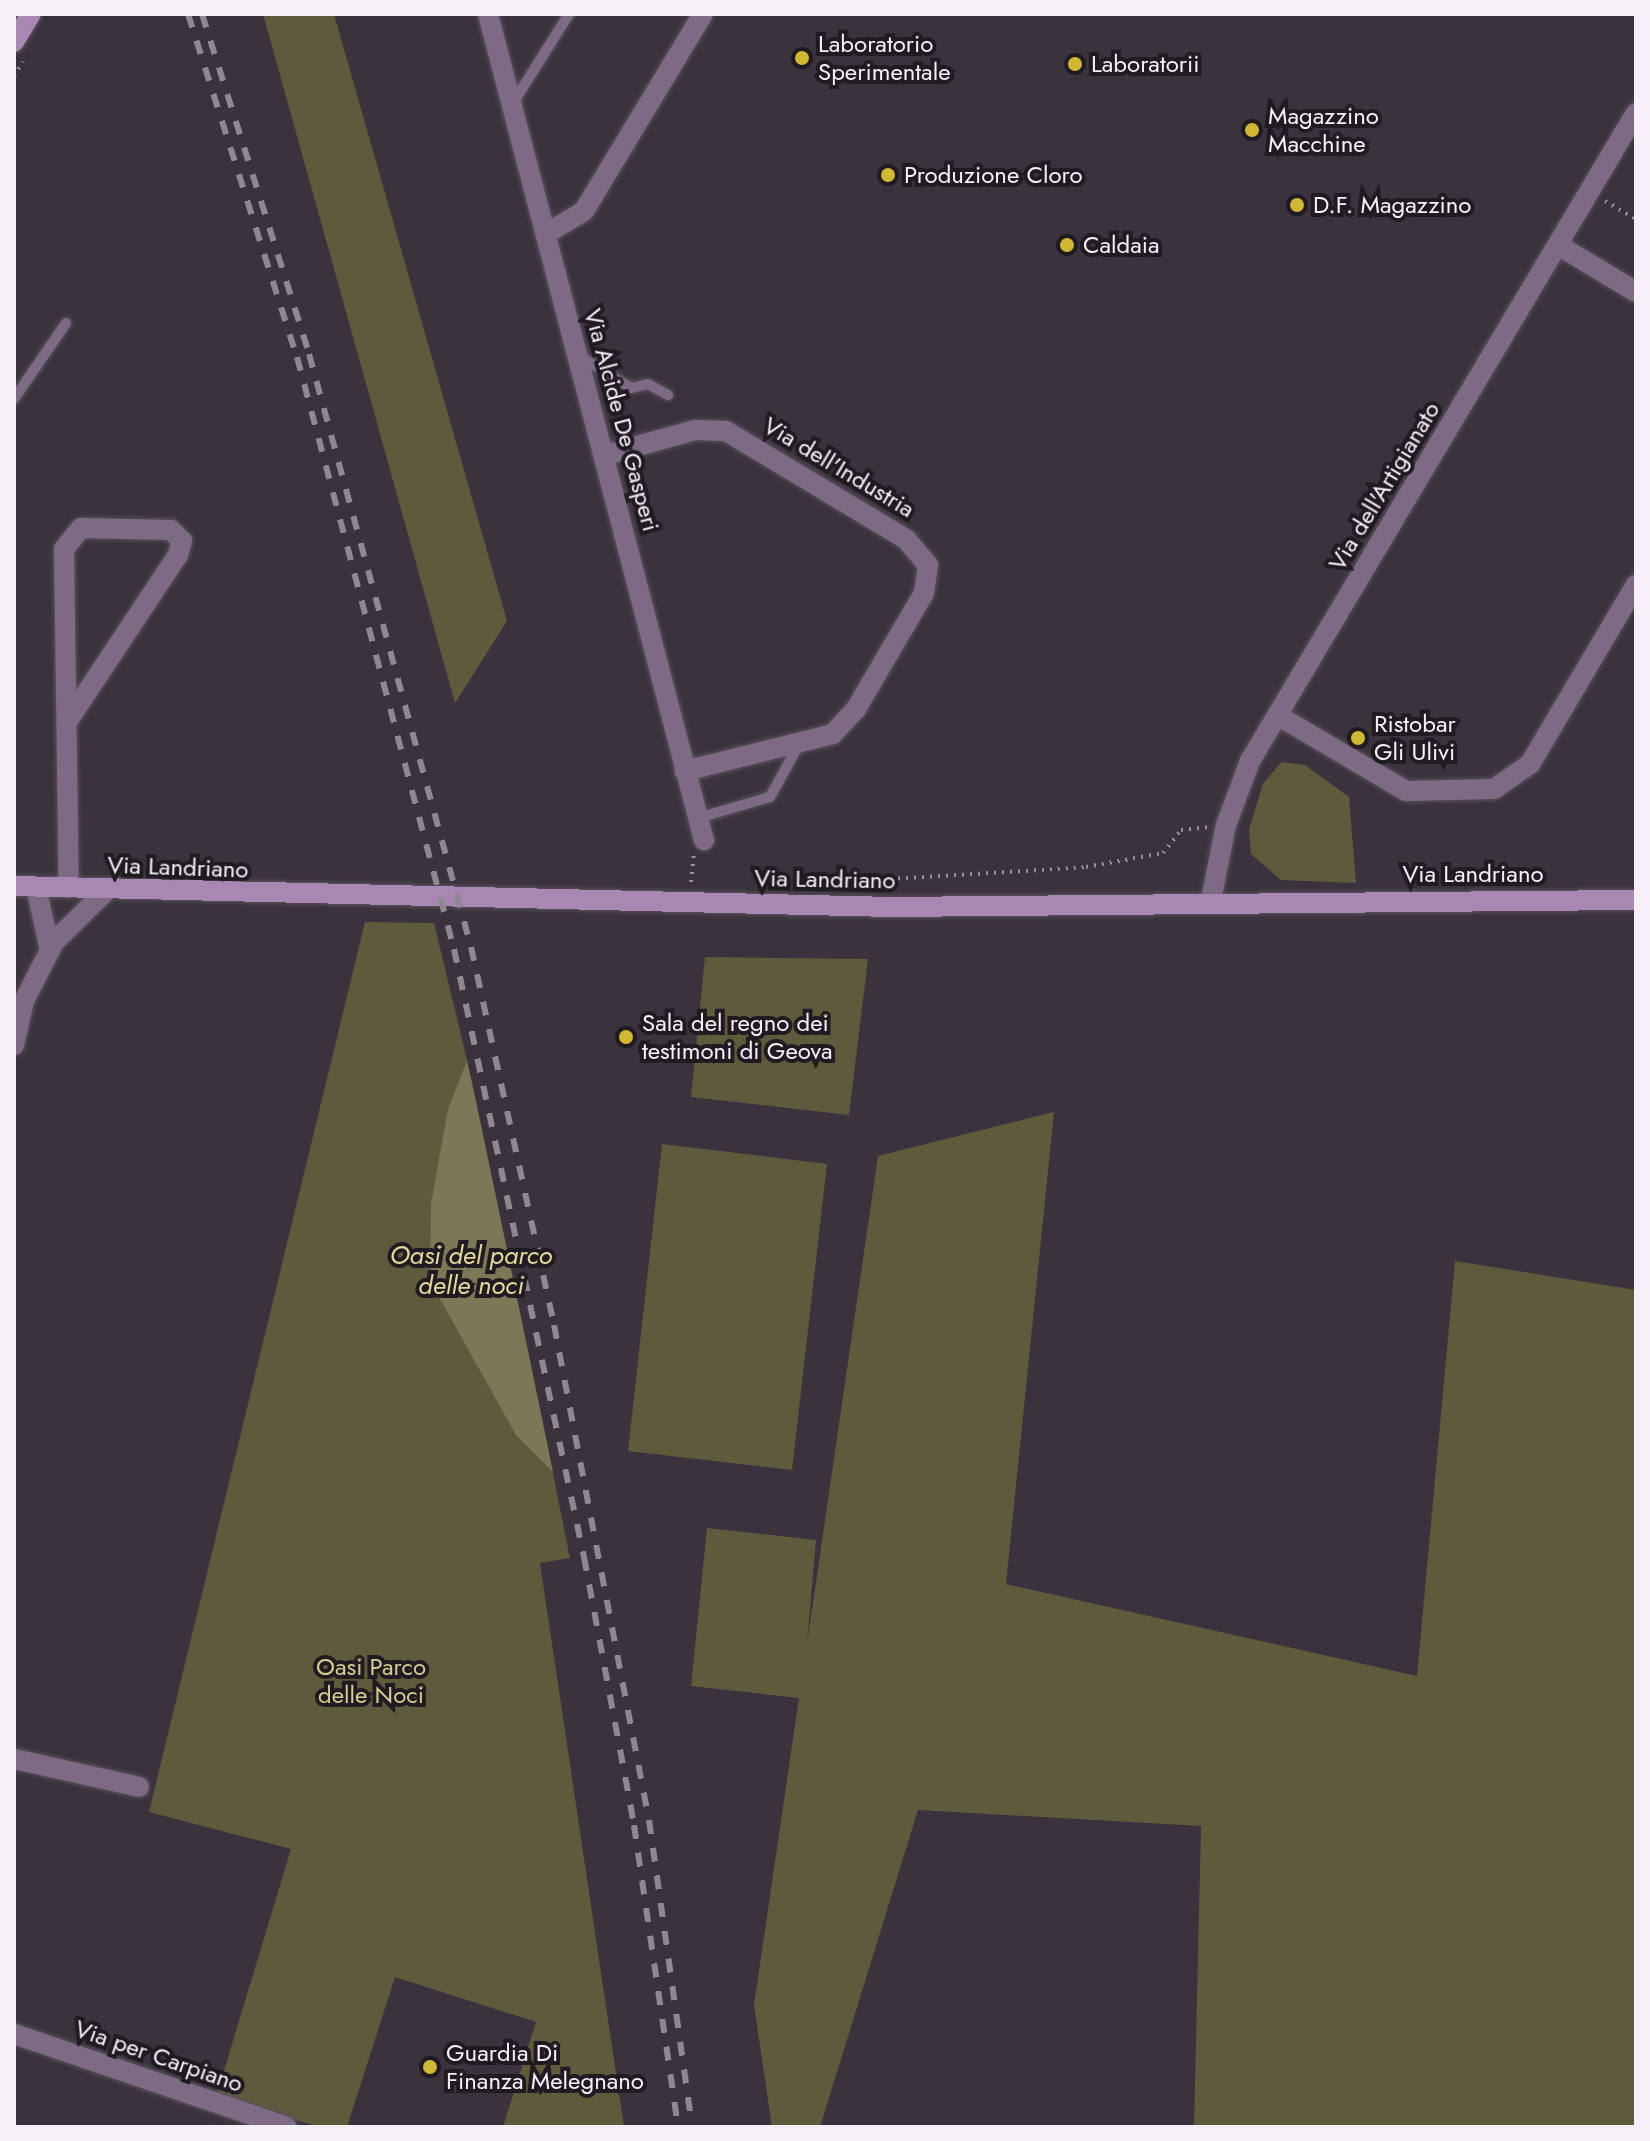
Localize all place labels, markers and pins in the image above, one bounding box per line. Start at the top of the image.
place label: Laboratorio Sperimentale [818,30,951,86]
marker: Laboratorio Sperimentale [793,49,811,67]
place label: Laboratorii [1091,50,1199,78]
marker: Laboratorii [1066,55,1084,73]
place label: Magazzino Macchine [1268,102,1379,158]
marker: Magazzino Macchine [1243,121,1261,139]
place label: Produzione Cloro [904,161,1083,189]
marker: Produzione Cloro [879,166,897,184]
place label: D.F. Magazzino [1313,191,1471,219]
marker: D.F. Magazzino [1288,196,1306,214]
place label: Caldaia [1083,231,1160,259]
marker: Caldaia [1058,236,1076,254]
place label: Ristobar Gli Ulivi [1374,710,1456,766]
marker: Ristobar Gli Ulivi [1349,729,1367,747]
place label: Sala del regno dei testimoni di Geova [642,1009,833,1065]
marker: Sala del regno dei testimoni di Geova [617,1028,635,1046]
place label: Guardia Di Finanza Melegnano [446,2039,644,2095]
marker: Guardia Di Finanza Melegnano [421,2058,439,2076]

